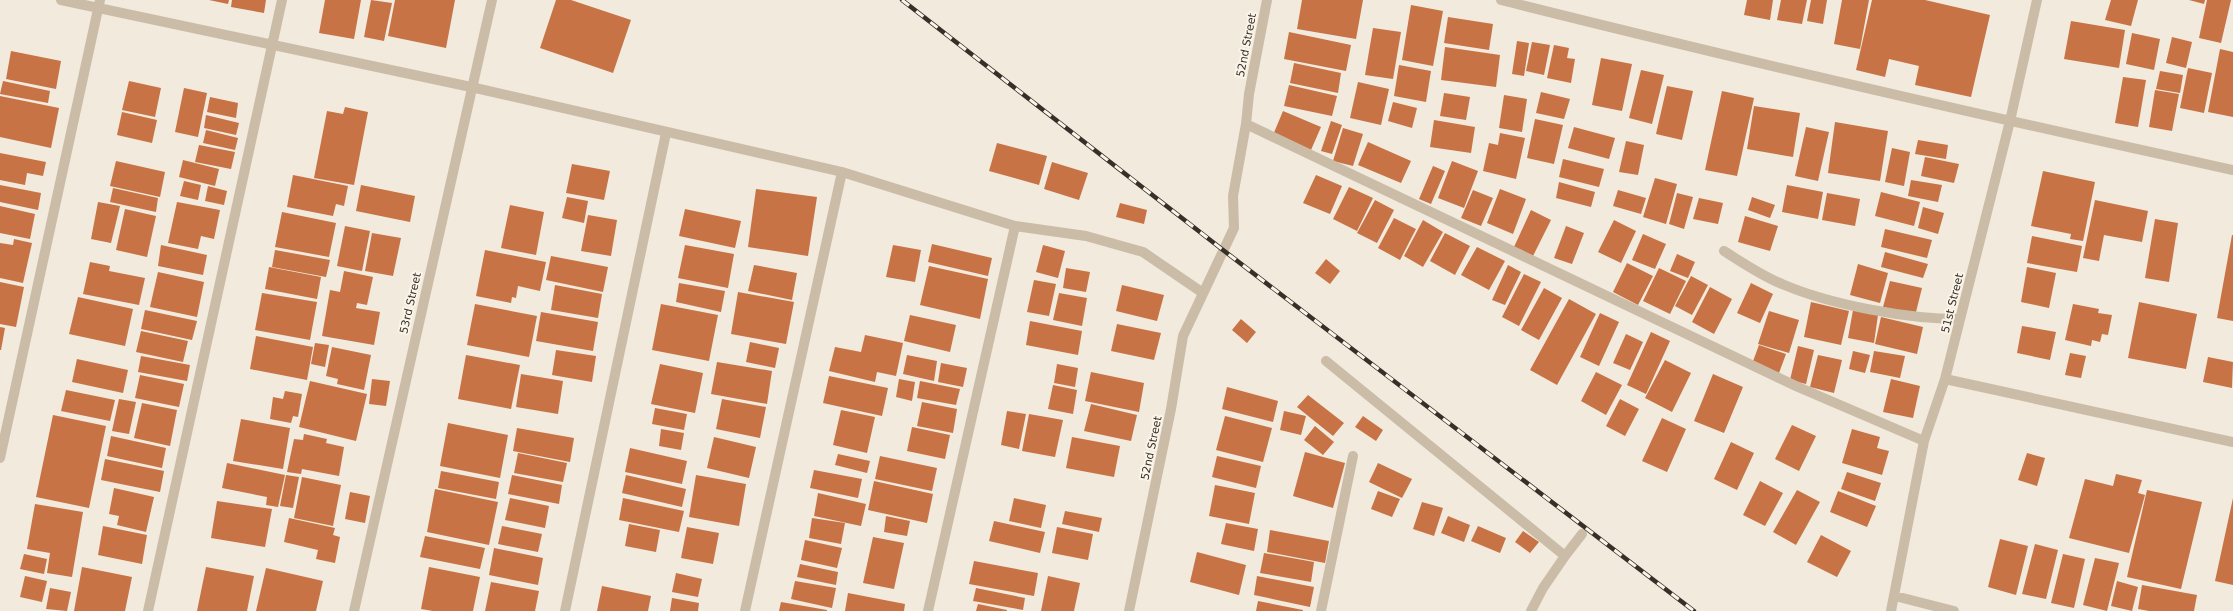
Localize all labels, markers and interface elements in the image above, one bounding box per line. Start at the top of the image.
street label: 52nd Street [1234,11,1259,78]
street label: 53rd Street [397,271,424,335]
street label: 51st Street [1939,271,1966,334]
street label: 52nd Street [1138,414,1165,481]

